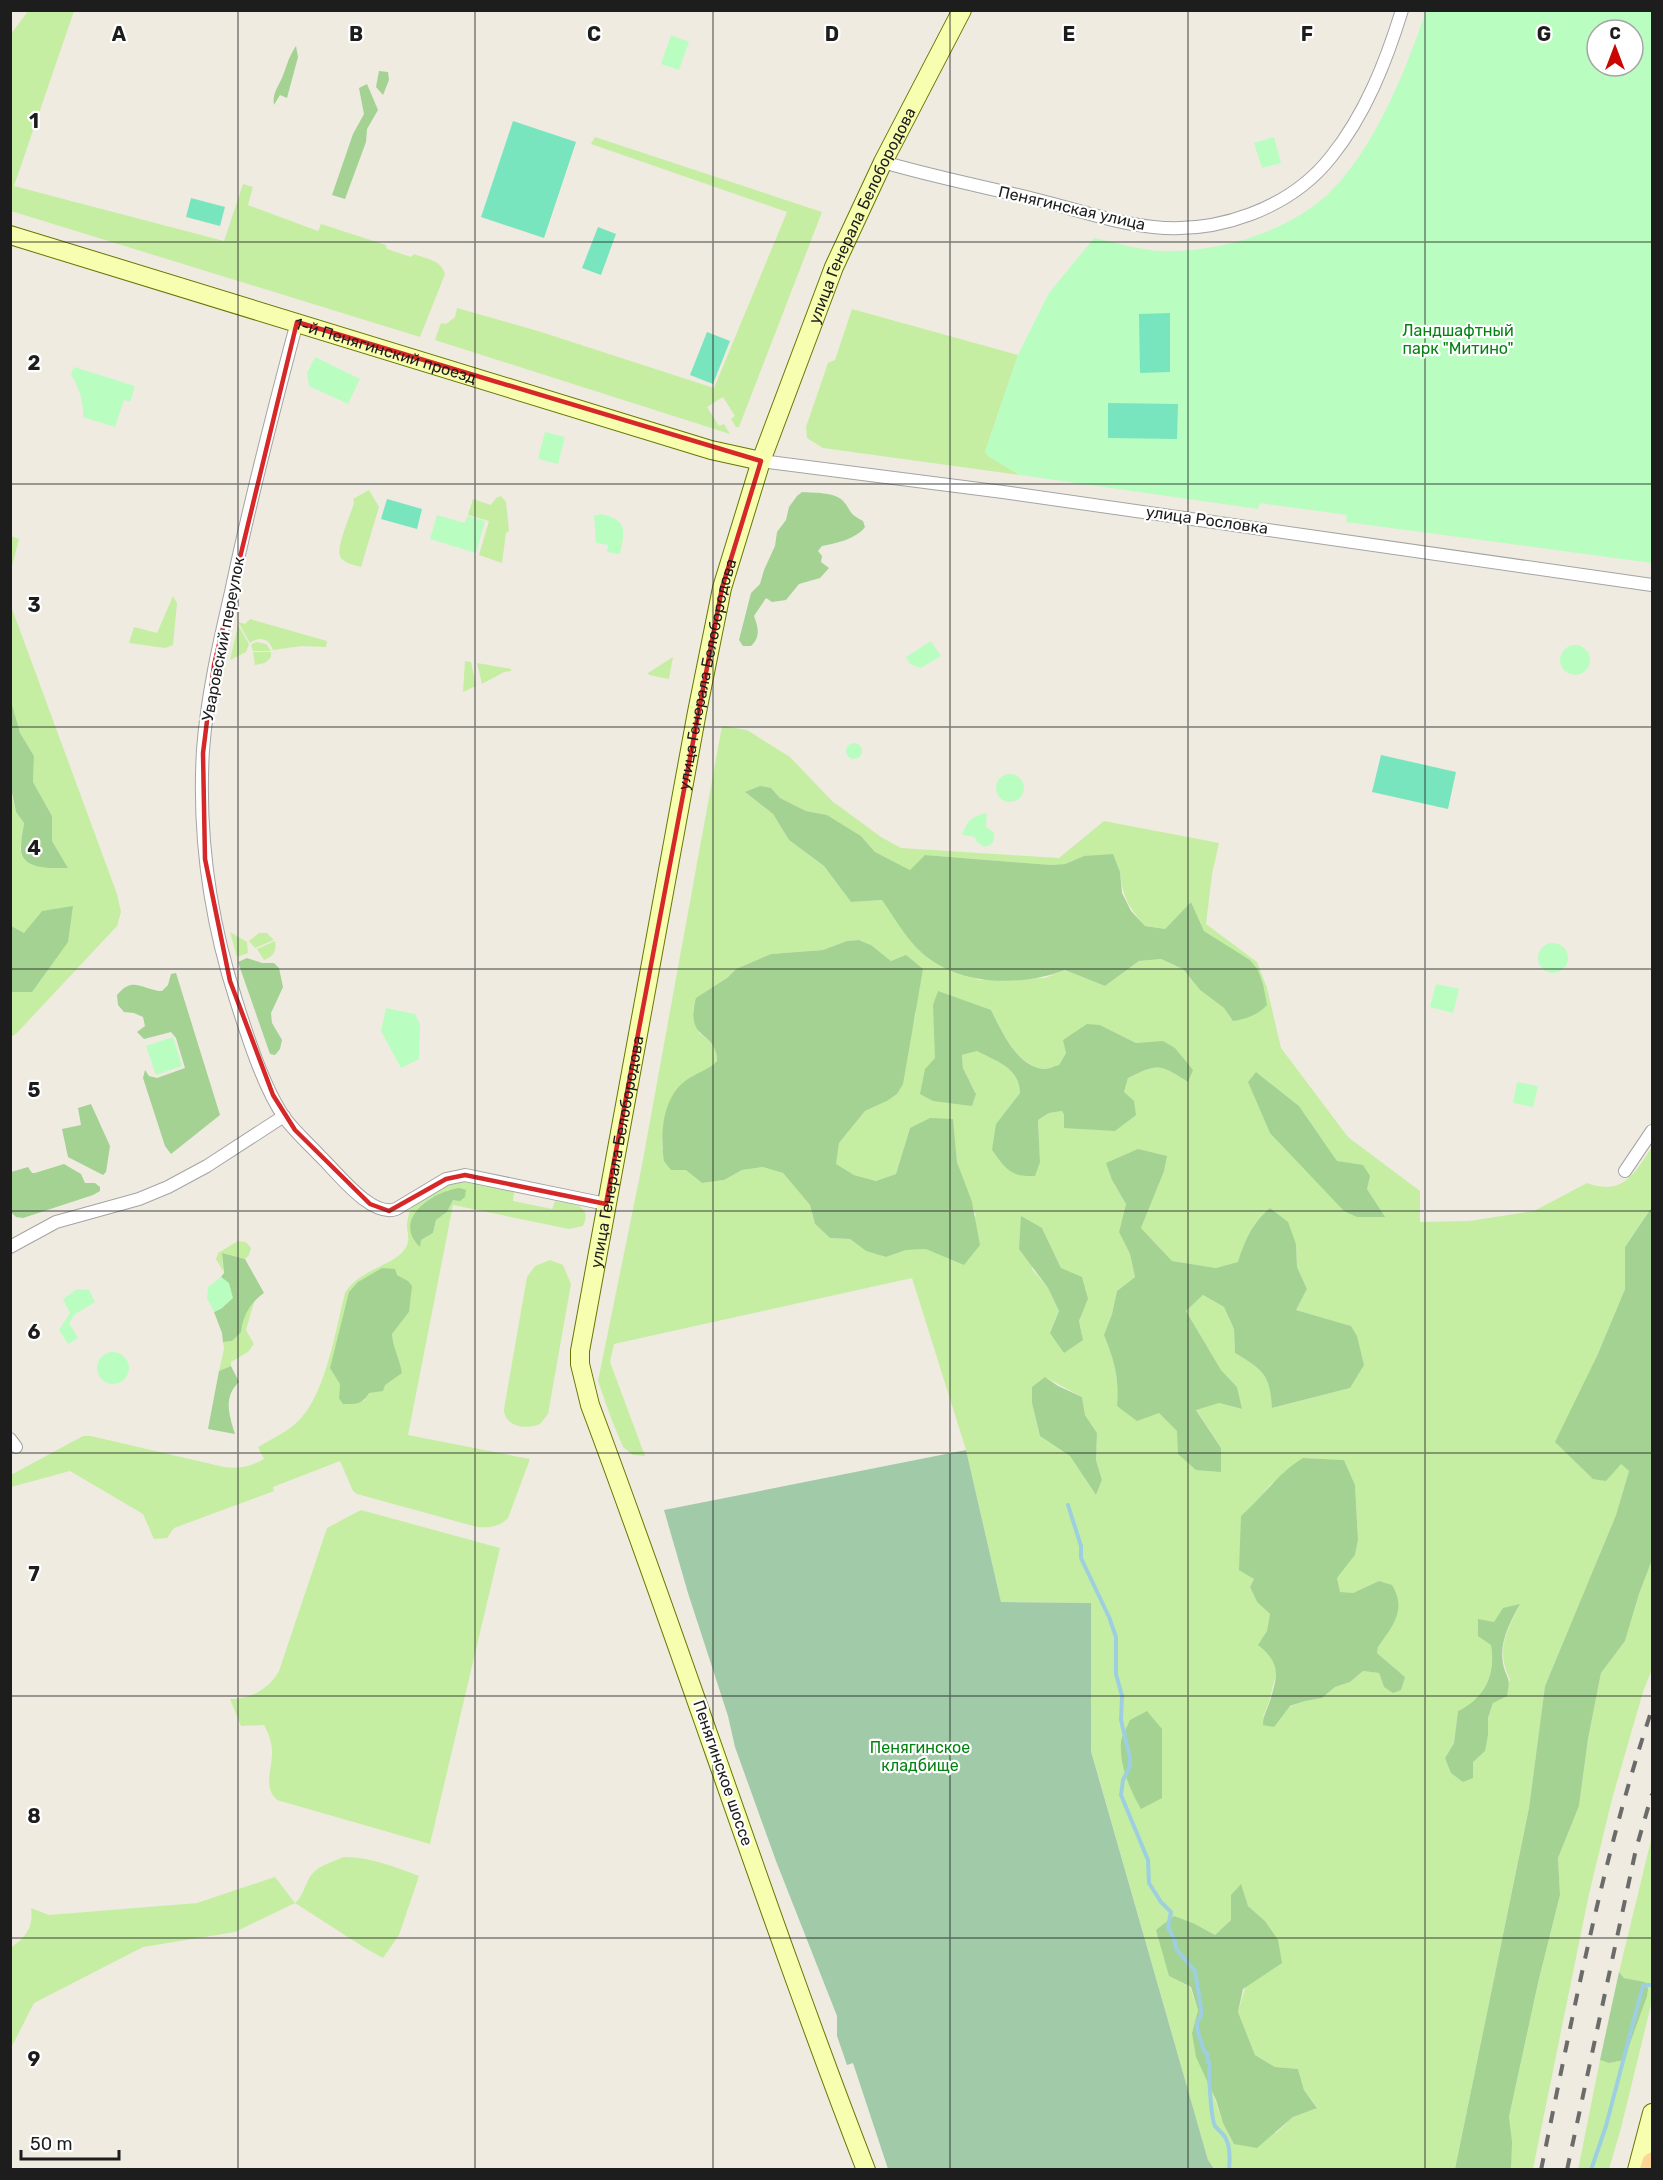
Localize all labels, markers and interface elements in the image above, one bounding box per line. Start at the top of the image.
north arrow [1585,18,1645,78]
text: A [112,22,127,46]
text: B [349,22,363,46]
text: C [587,22,601,46]
text: D [825,22,839,46]
text: E [1063,22,1075,46]
text: F [1301,22,1313,46]
text: G [1537,22,1551,46]
text: С [1609,24,1621,43]
street label: улица Генерала Белобородова [804,104,919,326]
text: 1 [29,109,39,133]
street label: Пенягинская улица [997,182,1147,234]
street label: 1-й Пенягинский проезд [292,313,479,387]
park label: Ландшафтный парк "Митино" [1402,321,1514,358]
text: 2 [28,351,41,375]
street label: улица Рословка [1145,502,1269,538]
street label: Уваровский переулок [198,555,248,723]
street label: улица Генерала Белобородова [673,556,740,792]
text: 3 [27,593,41,617]
text: 4 [27,836,41,860]
street label: улица Генерала Белобородова [586,1034,647,1270]
text: 5 [28,1078,41,1102]
text: 6 [27,1320,41,1344]
text: 7 [28,1562,40,1586]
street label: Пенягинское шоссе [689,1698,757,1848]
park label: Пенягинское кладбище [870,1738,970,1775]
text: 8 [27,1804,41,1828]
text: 9 [28,2047,41,2071]
scale bar [21,2123,118,2161]
text: 50 m [30,2133,73,2155]

